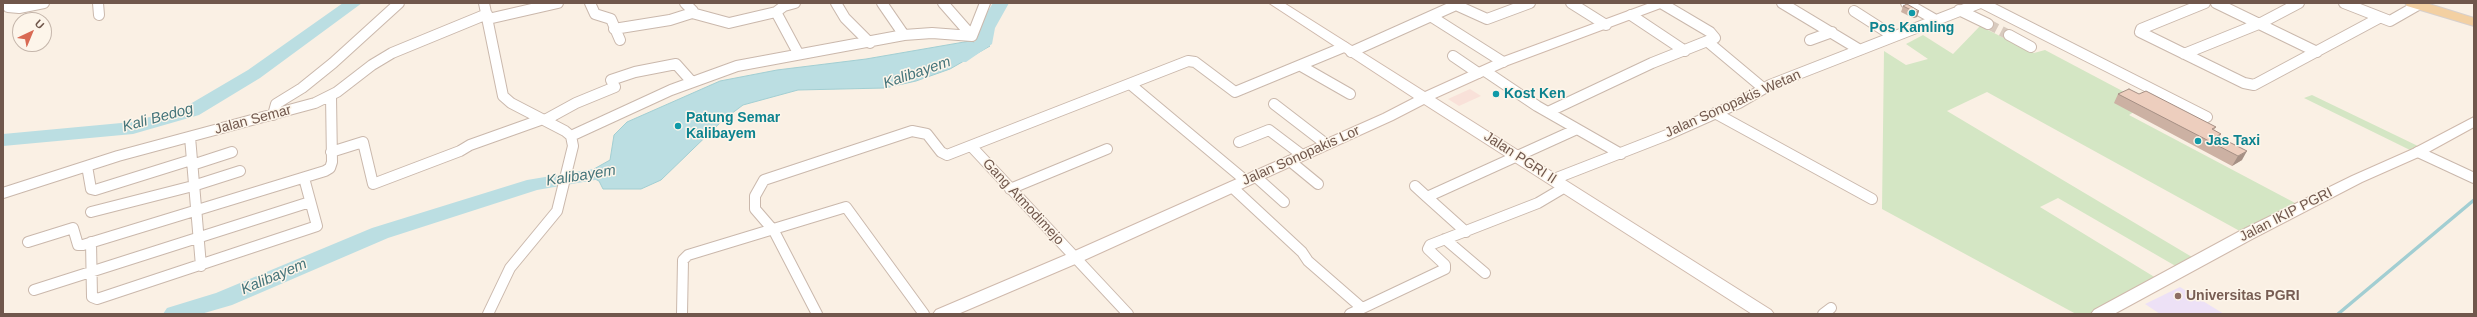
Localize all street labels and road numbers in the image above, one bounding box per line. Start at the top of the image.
street label: Jalan Sonopakis Wetan [1663,66,1803,142]
street label: Jalan Semar [213,102,293,138]
street label: Jalan Sonopakis Lor [1240,123,1362,189]
street label: Jalan PGRI II [1481,128,1559,188]
street label: Gang Atmodimejo [979,155,1067,249]
street label: Jalan IKIP PGRI [2237,184,2335,246]

